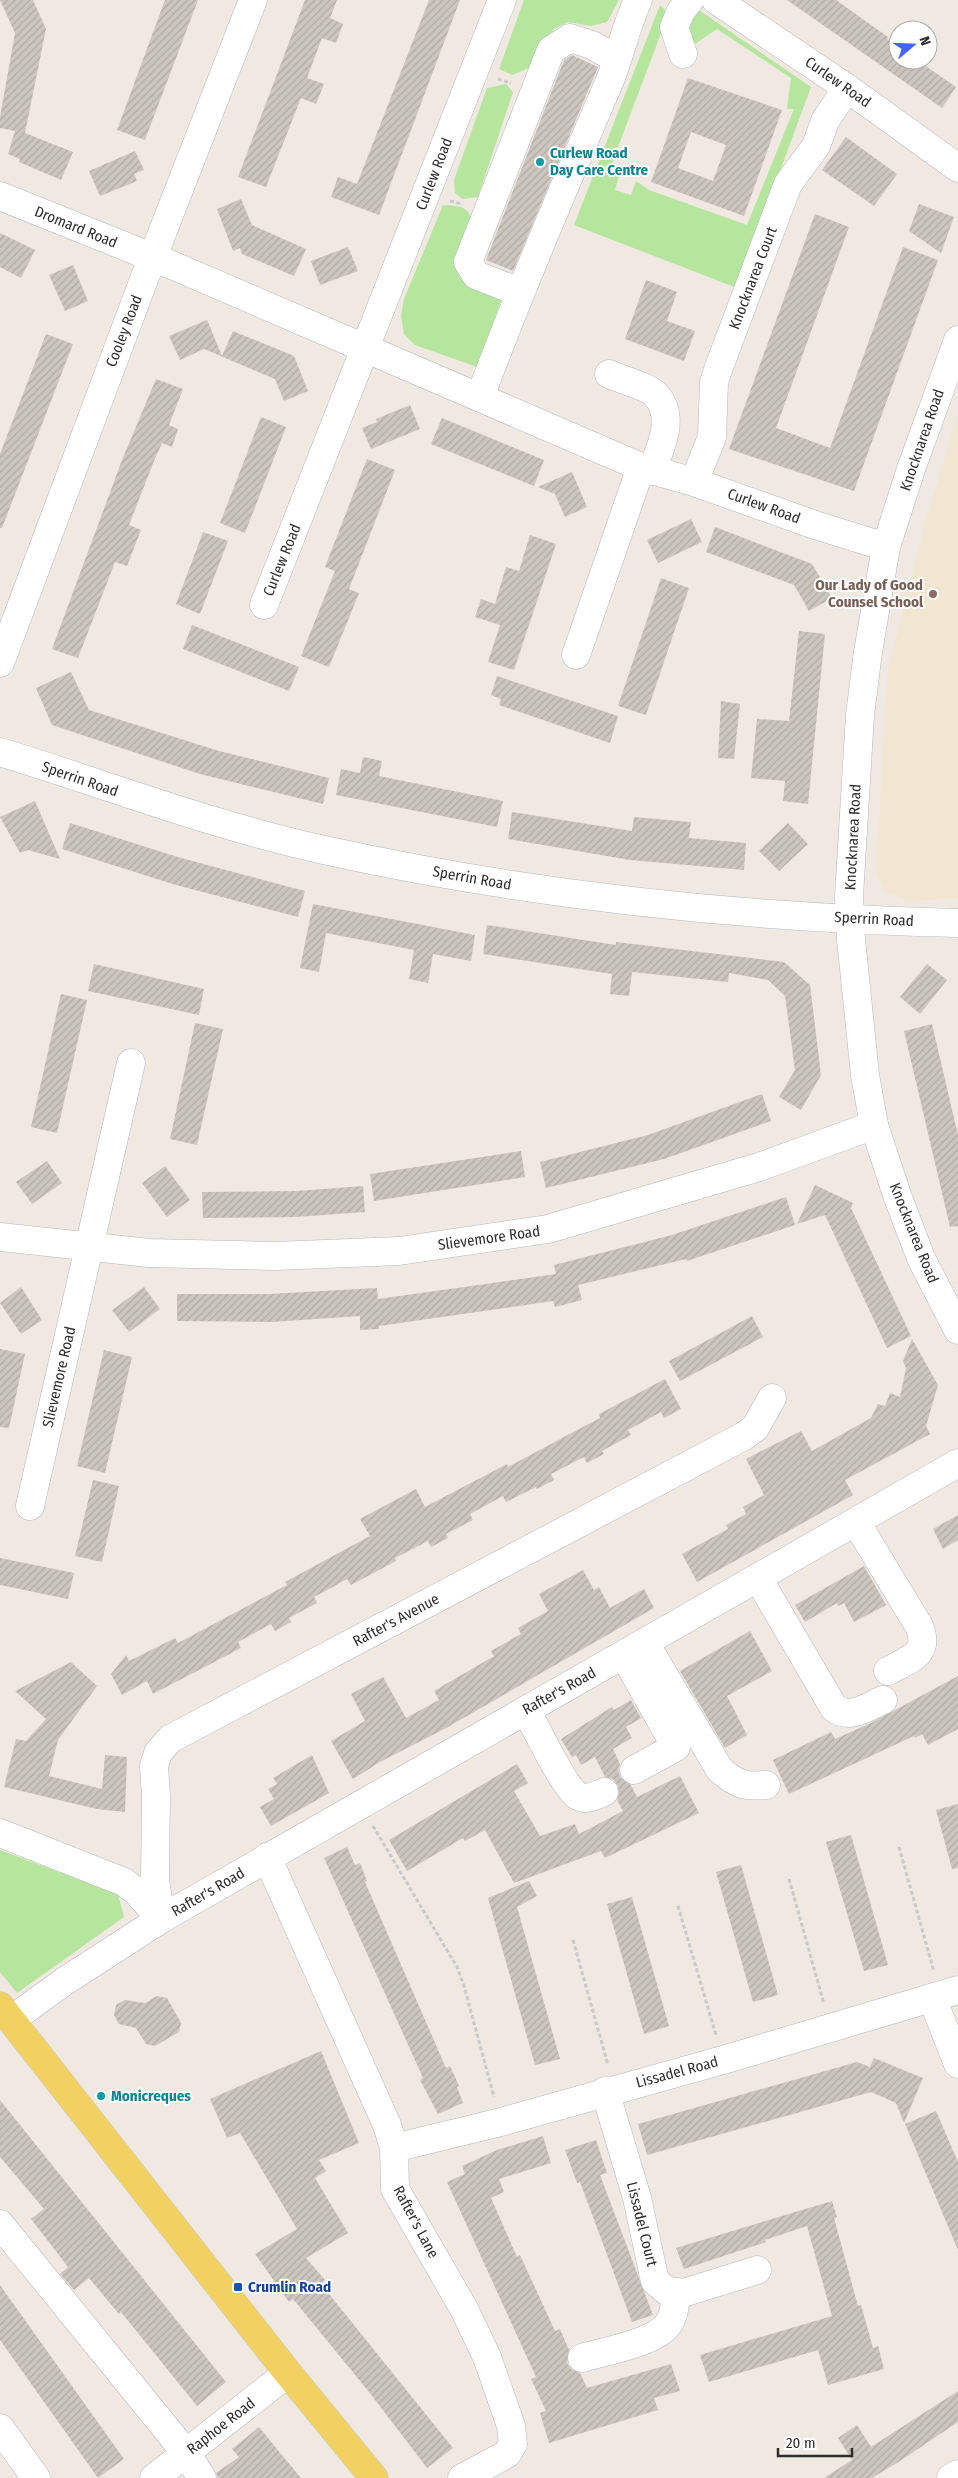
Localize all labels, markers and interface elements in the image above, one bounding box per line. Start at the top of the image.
north arrow [888,20,938,70]
text: N [915,34,934,48]
street label: Curlew Road [802,53,874,111]
street label: Curlew Road [412,135,456,213]
place label: Curlew Road Day Care Centre [550,144,649,179]
marker: Curlew Road Day Care Centre [534,156,546,168]
street label: Dromard Road [32,202,120,252]
street label: Knocknarea Court [725,224,781,332]
street label: Cooley Road [102,292,146,370]
street label: Knocknarea Road [896,387,948,493]
street label: Curlew Road [725,485,803,527]
street label: Curlew Road [259,521,305,599]
place label: Our Lady of Good Counsel School [815,576,924,611]
marker: Our Lady of Good Counsel School [927,588,939,600]
street label: Sperrin Road [39,758,121,800]
street label: Knocknarea Road [841,783,865,891]
street label: Sperrin Road [431,862,513,894]
street label: Sperrin Road [834,908,914,930]
street label: Knocknarea Road [886,1180,942,1286]
street label: Slievemore Road [437,1222,541,1254]
street label: Slievemore Road [39,1325,79,1429]
street label: Rafter's Avenue [350,1590,442,1650]
street label: Rafter's Road [519,1663,599,1719]
street label: Rafter's Road [168,1864,248,1920]
street label: Lissadel Road [634,2052,720,2092]
place label: Monicreques [111,2087,191,2105]
marker: Monicreques [95,2090,107,2102]
street label: Lissadel Court [623,2180,661,2268]
street label: Rafter's Lane [389,2183,443,2261]
place label: Crumlin Road [248,2278,331,2296]
marker: Crumlin Road [232,2281,244,2293]
street label: Raphoe Road [183,2394,259,2458]
scale bar [778,2426,852,2458]
text: 20 m [786,2434,816,2452]

